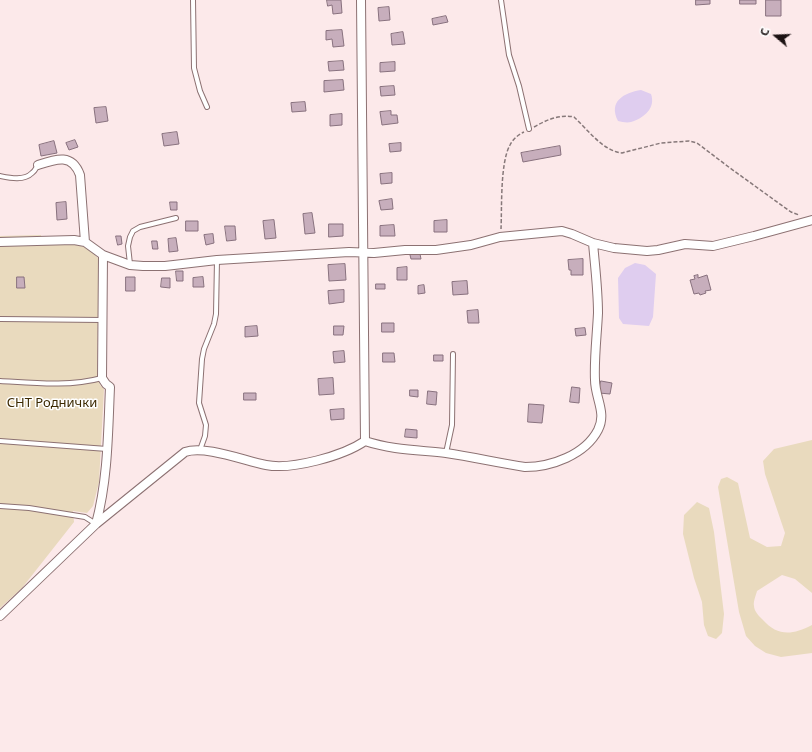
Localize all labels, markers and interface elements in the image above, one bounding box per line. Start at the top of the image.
north arrow [756,16,796,56]
text: С [756,26,772,38]
park label: СНТ Роднички [7,395,97,411]

